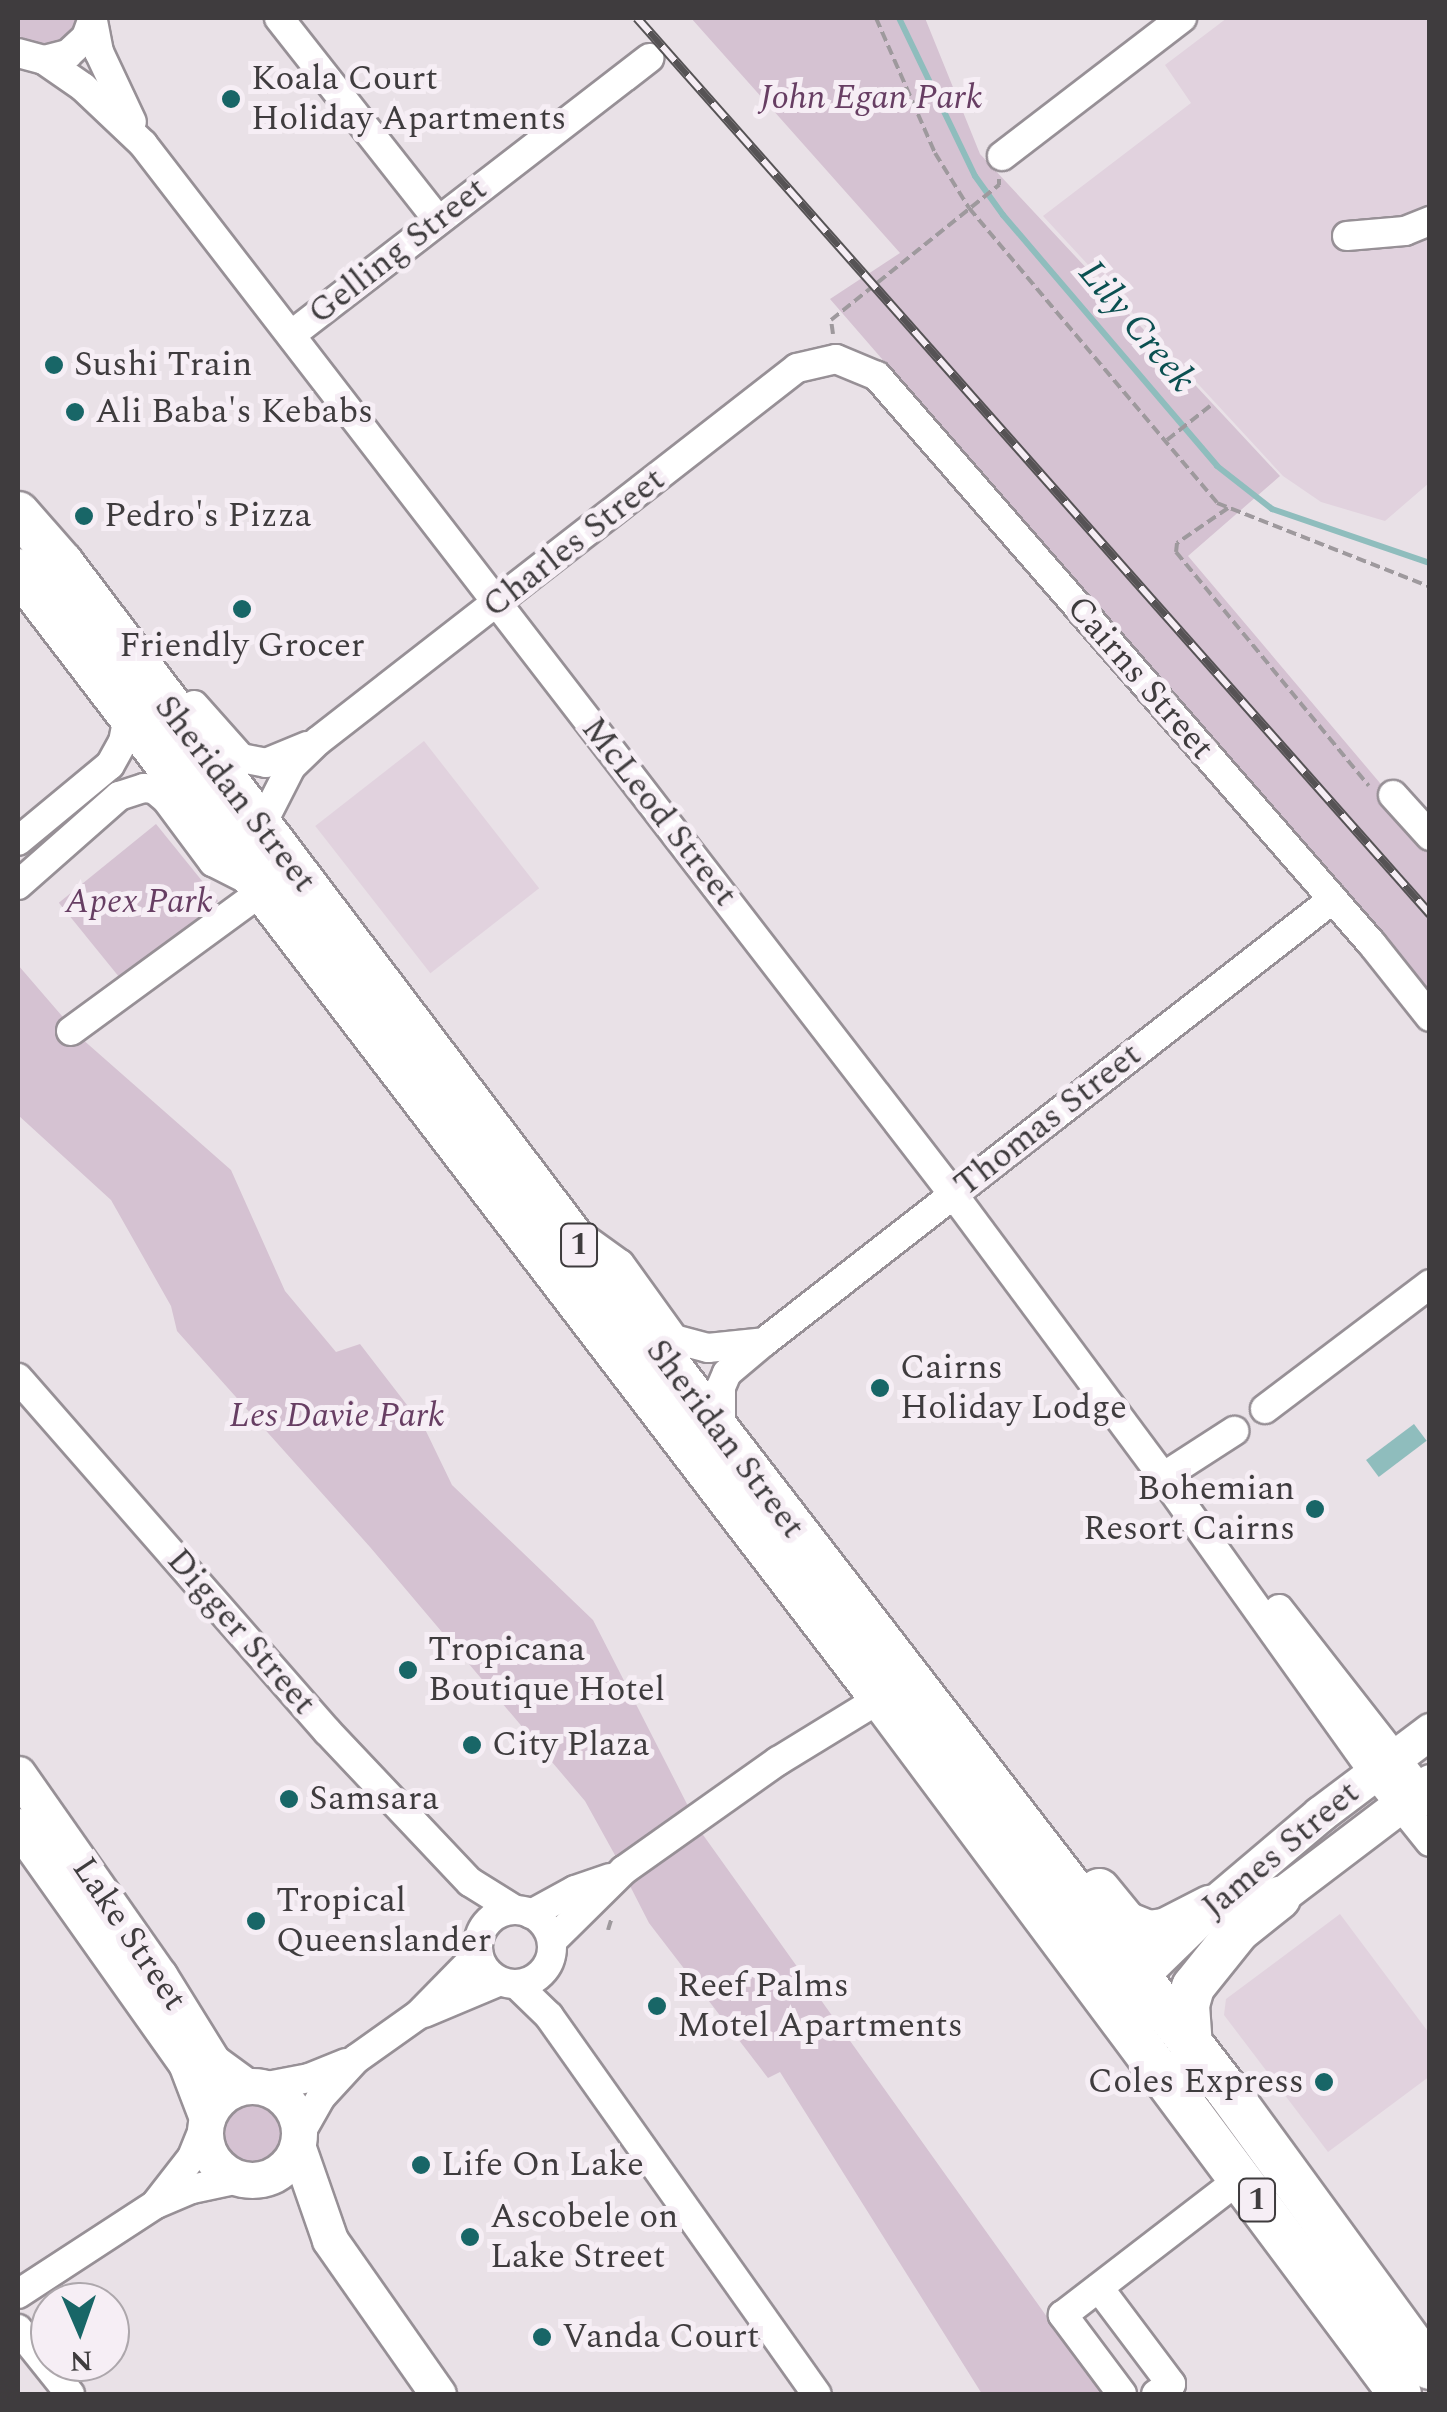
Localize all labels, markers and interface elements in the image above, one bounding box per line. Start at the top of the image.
place label: Koala Court Holiday Apartments [251,58,566,140]
park label: John Egan Park [760,77,982,119]
marker: Koala Court Holiday Apartments [220,88,242,110]
street label: Gelling Street [300,168,496,334]
water label: Lily Creek [1068,252,1204,402]
place label: Sushi Train [74,344,252,386]
marker: Sushi Train [43,354,65,376]
place label: Ali Baba's Kebabs [95,391,373,433]
marker: Ali Baba's Kebabs [64,401,86,423]
street label: Charles Street [475,459,673,627]
place label: Pedro's Pizza [104,495,312,537]
marker: Pedro's Pizza [73,505,95,527]
street label: Cairns Street [1057,587,1223,769]
marker: Friendly Grocer [231,598,253,620]
place label: Friendly Grocer [119,625,365,667]
street label: Sheridan Street [145,687,325,901]
street label: McLeod Street [572,709,746,915]
park label: Apex Park [65,881,213,923]
street label: Thomas Street [946,1034,1150,1206]
road number: 1 [559,1218,599,1272]
street label: Sheridan Street [636,1331,814,1547]
place label: Cairns Holiday Lodge [900,1347,1127,1429]
marker: Cairns Holiday Lodge [869,1377,891,1399]
park label: Les Davie Park [230,1395,444,1437]
place label: Bohemian Resort Cairns [1083,1468,1295,1550]
marker: Bohemian Resort Cairns [1304,1498,1326,1520]
street label: Digger Street [157,1540,325,1724]
place label: Tropicana Boutique Hotel [428,1629,665,1711]
marker: Tropicana Boutique Hotel [397,1659,419,1681]
place label: City Plaza [492,1724,650,1766]
marker: City Plaza [461,1734,483,1756]
street label: James Street [1194,1772,1368,1928]
place label: Samsara [309,1778,439,1820]
marker: Samsara [278,1788,300,1810]
street label: Lake Street [63,1850,195,2018]
place label: Tropical Queenslander [276,1880,491,1962]
marker: Tropical Queenslander [245,1910,267,1932]
place label: Reef Palms Motel Apartments [677,1965,963,2047]
marker: Reef Palms Motel Apartments [646,1995,668,2017]
place label: Coles Express [1088,2061,1304,2103]
marker: Coles Express [1313,2071,1335,2093]
place label: Life On Lake [441,2144,644,2186]
marker: Life On Lake [410,2154,432,2176]
road number: 1 [1237,2173,1277,2227]
place label: Ascobele on Lake Street [490,2196,678,2278]
marker: Ascobele on Lake Street [459,2226,481,2248]
north arrow [30,2282,130,2382]
place label: Vanda Court [562,2316,759,2358]
marker: Vanda Court [531,2326,553,2348]
text: N [69,2339,93,2382]

